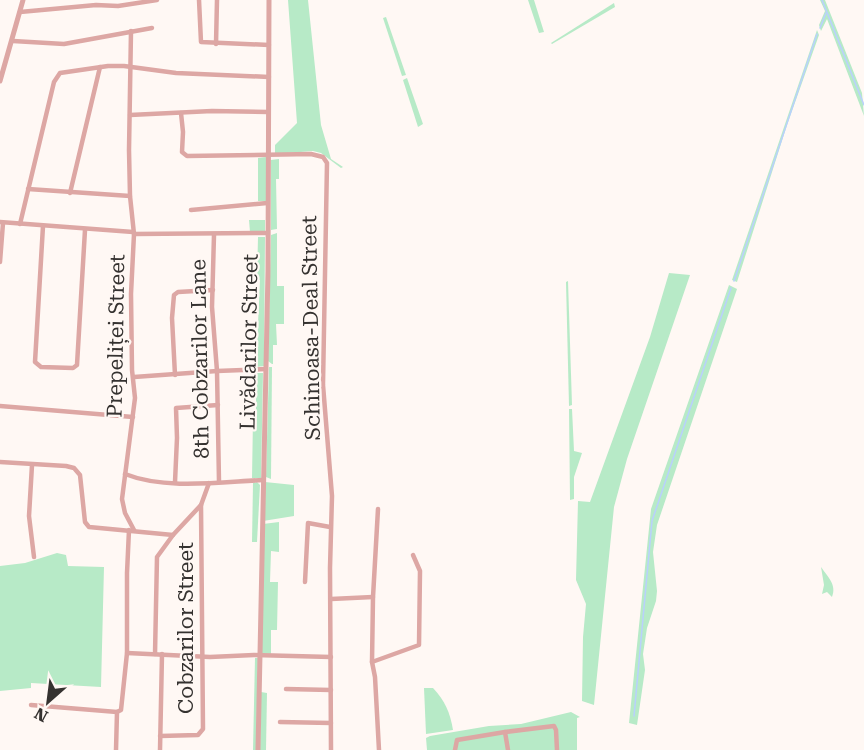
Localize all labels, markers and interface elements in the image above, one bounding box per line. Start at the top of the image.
street label: Schinoasa-Deal Street [297,215,325,441]
street label: Livădarilor Street [235,253,263,430]
street label: Prepeliței Street [103,254,131,418]
street label: 8th Cobzarilor Lane [186,259,214,459]
street label: Cobzarilor Street [174,542,198,714]
north arrow [18,672,78,732]
text: N [31,704,51,726]

